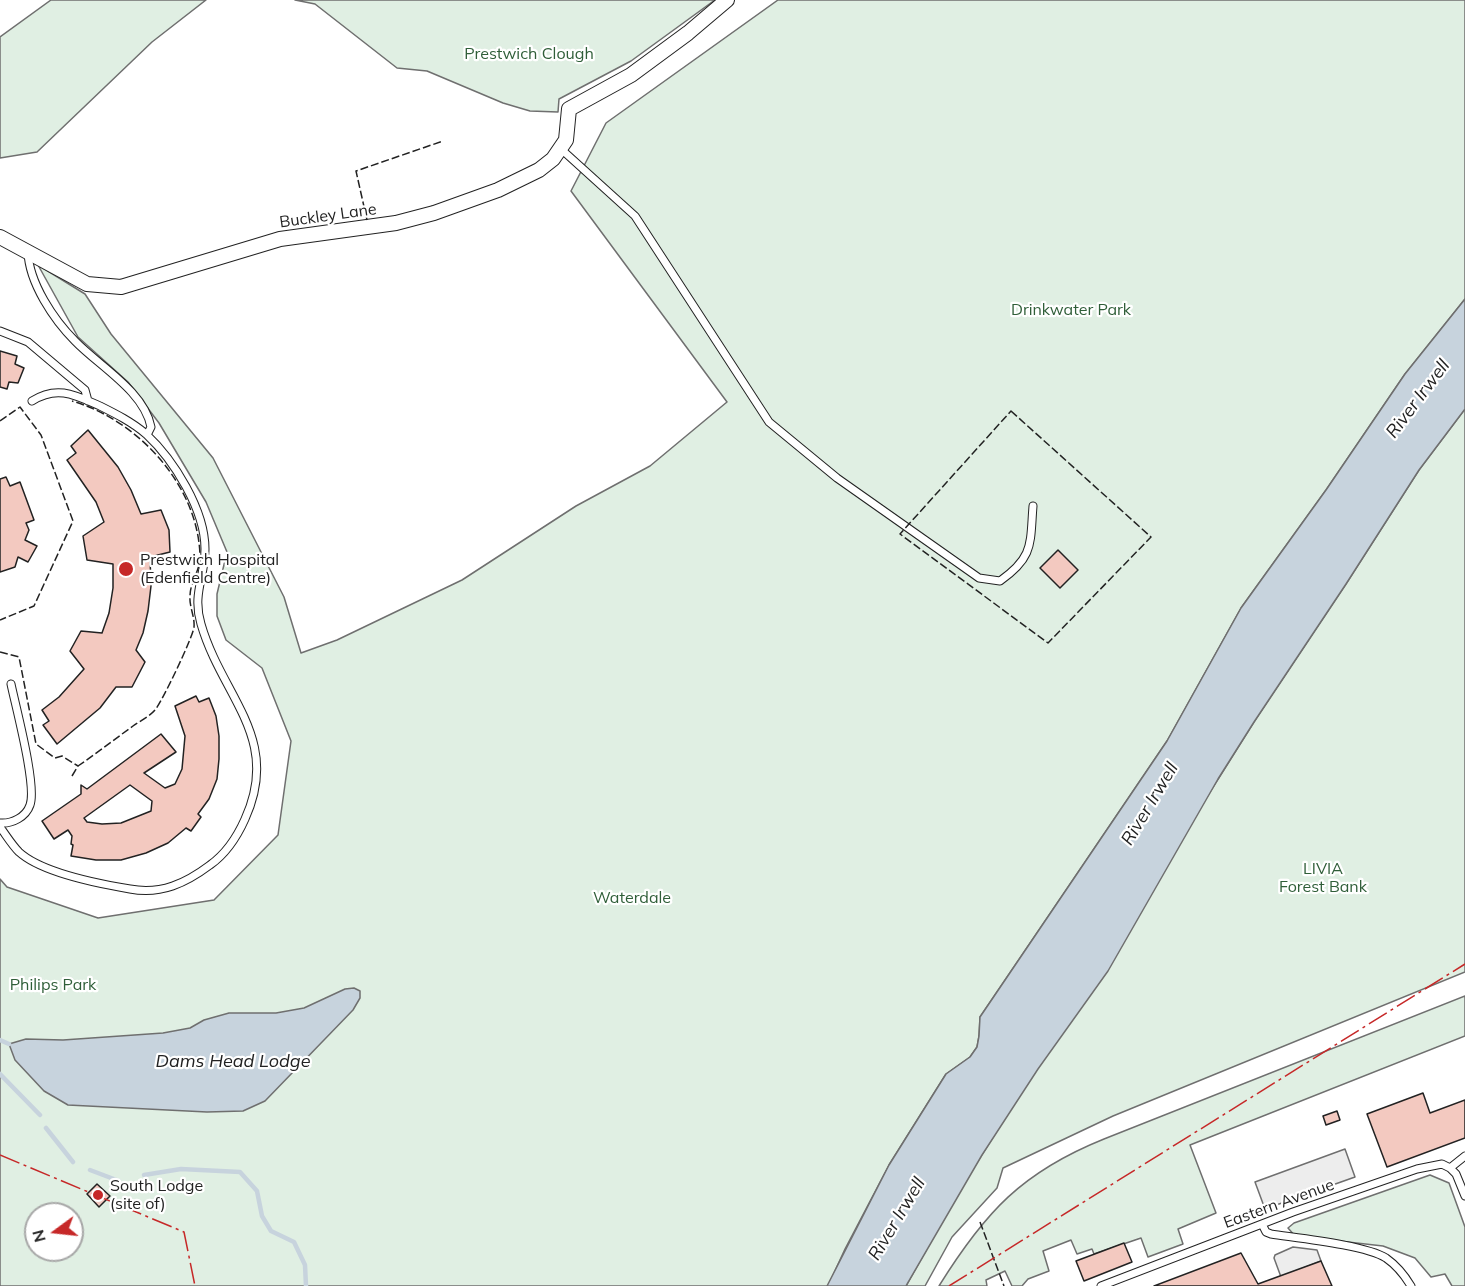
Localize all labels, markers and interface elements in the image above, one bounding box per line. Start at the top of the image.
park label: Prestwich Clough [464,44,594,64]
street label: Buckley Lane [278,200,378,232]
park label: Drinkwater Park [1011,300,1131,320]
water label: River Irwell [1381,355,1455,443]
place label: Prestwich Hospital (Edenfield Centre) [140,550,279,588]
marker: Prestwich Hospital (Edenfield Centre) [117,560,135,578]
water label: River Irwell [1117,759,1183,849]
park label: LIVIA Forest Bank [1279,859,1367,897]
park label: Waterdale [593,888,671,908]
park label: Philips Park [10,975,96,995]
water label: Dams Head Lodge [156,1051,310,1073]
water label: River Irwell [864,1174,930,1264]
street label: Eastern Avenue [1221,1175,1337,1233]
place label: South Lodge (site of) [110,1176,203,1214]
marker: South Lodge (site of) [91,1188,105,1202]
north arrow [24,1202,84,1262]
text: N [27,1228,50,1245]

